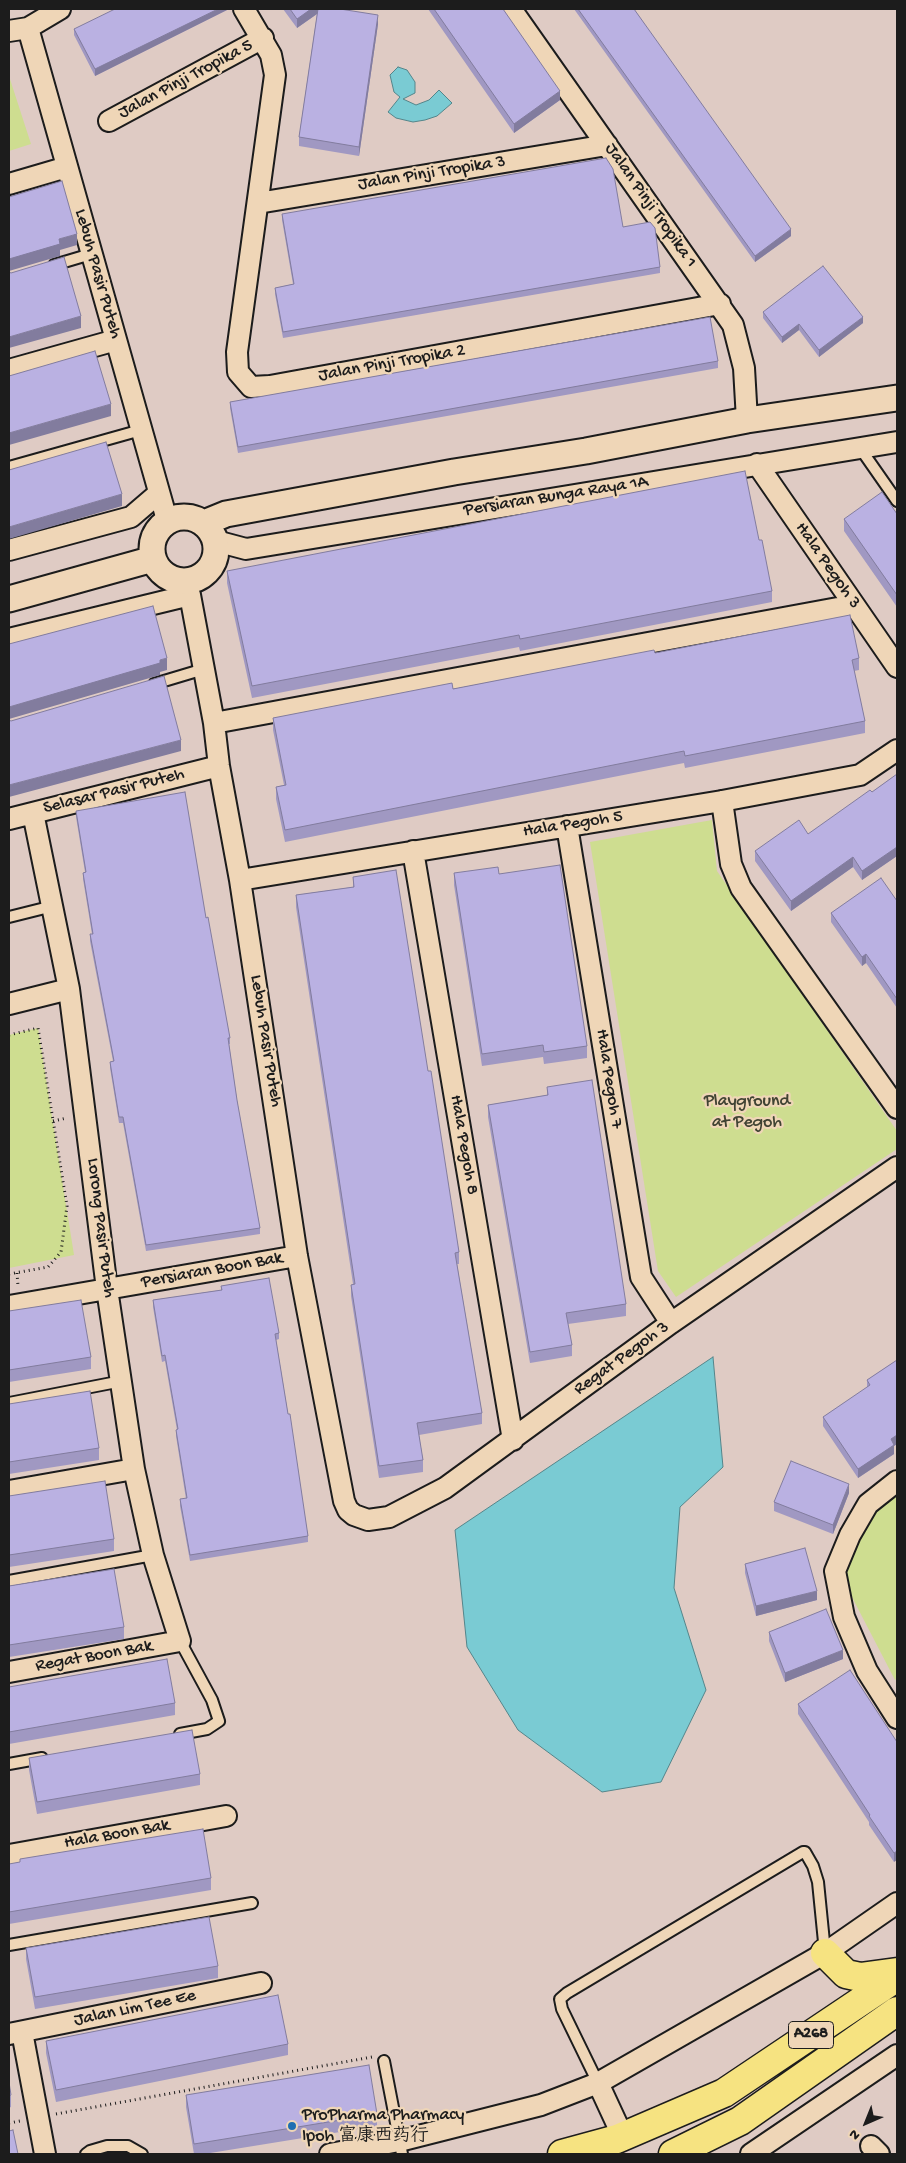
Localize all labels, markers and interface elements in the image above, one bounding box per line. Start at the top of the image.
street label: Jalan Pinji Tropika 5 [115,35,257,125]
street label: Jalan Pinji Tropika 1 [599,140,701,272]
street label: Jalan Pinji Tropika 3 [357,152,507,196]
street label: Lebuh Pasir Puteh [68,207,126,341]
street label: Jalan Pinji Tropika 2 [317,340,467,388]
street label: Persiaran Bunga Raya 1A [462,472,650,522]
street label: Hala Pegoh 3 [789,519,865,613]
street label: Selasar Pasir Puteh [41,764,187,820]
street label: Hala Pegoh 5 [522,806,624,844]
street label: Lebuh Pasir Puteh [244,973,286,1109]
street label: Hala Pegoh 7 [589,1028,627,1130]
park label: Playground at Pegoh [704,1091,790,1134]
street label: Hala Pegoh 8 [444,1093,482,1197]
street label: Lorong Pasir Puteh [81,1157,119,1299]
street label: Persiaran Boon Bak [140,1248,284,1294]
street label: Regat Pegoh 3 [570,1317,674,1401]
street label: Regat Boon Bak [34,1636,154,1678]
street label: Hala Boon Bak [63,1815,171,1855]
street label: Jalan Lim Tee Ee [72,1986,198,2032]
road number: A268 [788,2022,834,2048]
north arrow [841,2098,891,2148]
place label: ProPharma Pharmacy Ipoh 富康西药行 [302,2105,464,2148]
marker: ProPharma Pharmacy Ipoh 富康西药行 [286,2120,298,2132]
text: N [846,2125,864,2143]

